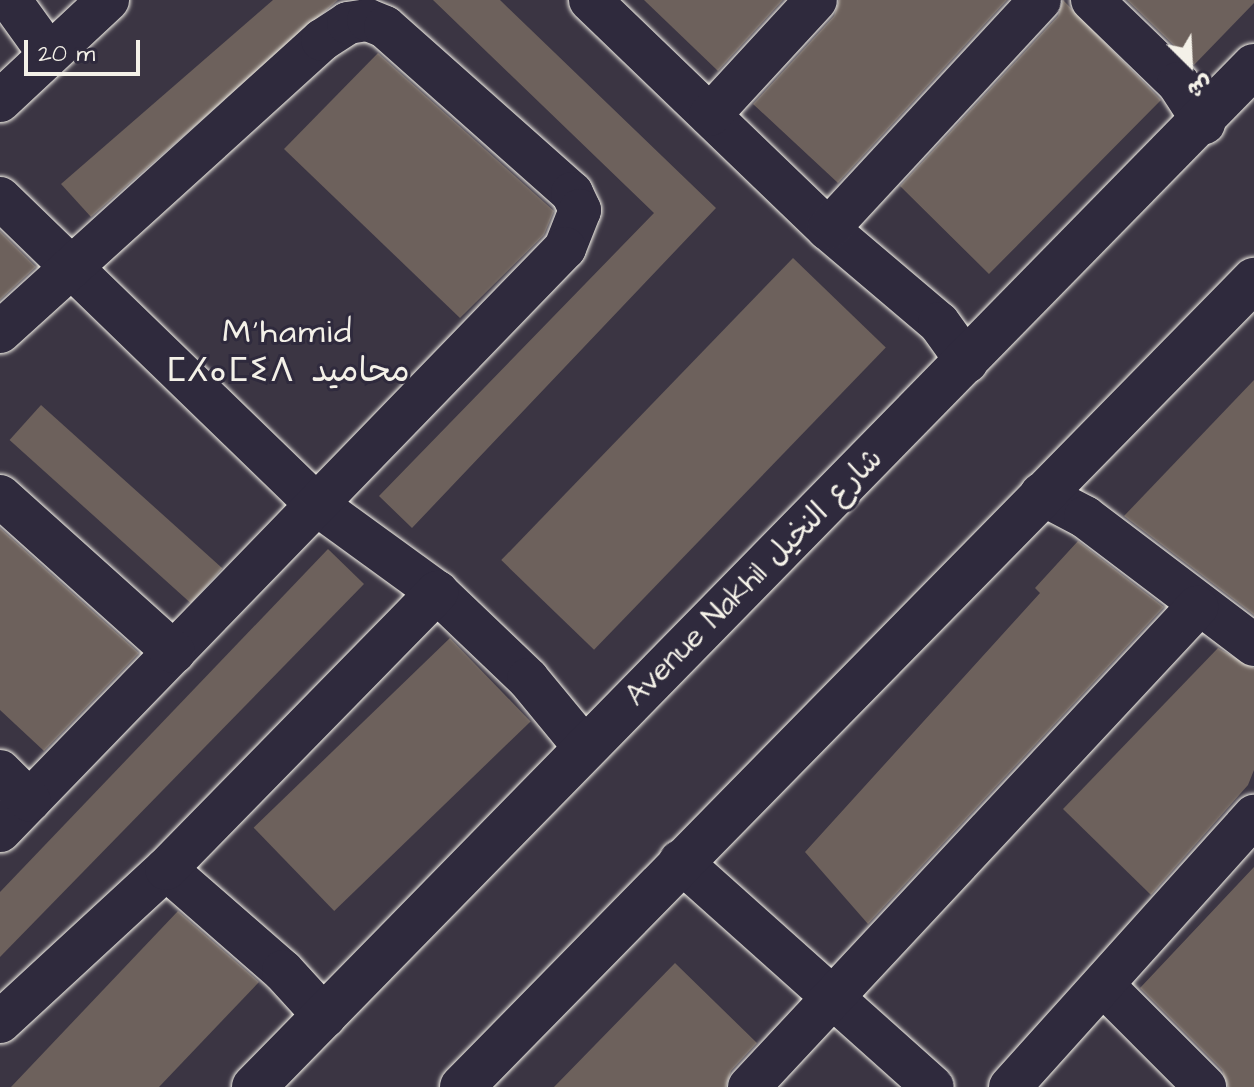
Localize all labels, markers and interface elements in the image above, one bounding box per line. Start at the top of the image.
scale bar [28,24,144,74]
north arrow [1150,24,1230,104]
text: 20 m [38,37,95,71]
text: ش [1183,67,1217,105]
district label: M'hamid ⵎⵃⴰⵎⵉⴷ محاميد [173,312,403,392]
street label: Avenue Nakhil شارع النخيل [618,441,890,713]

